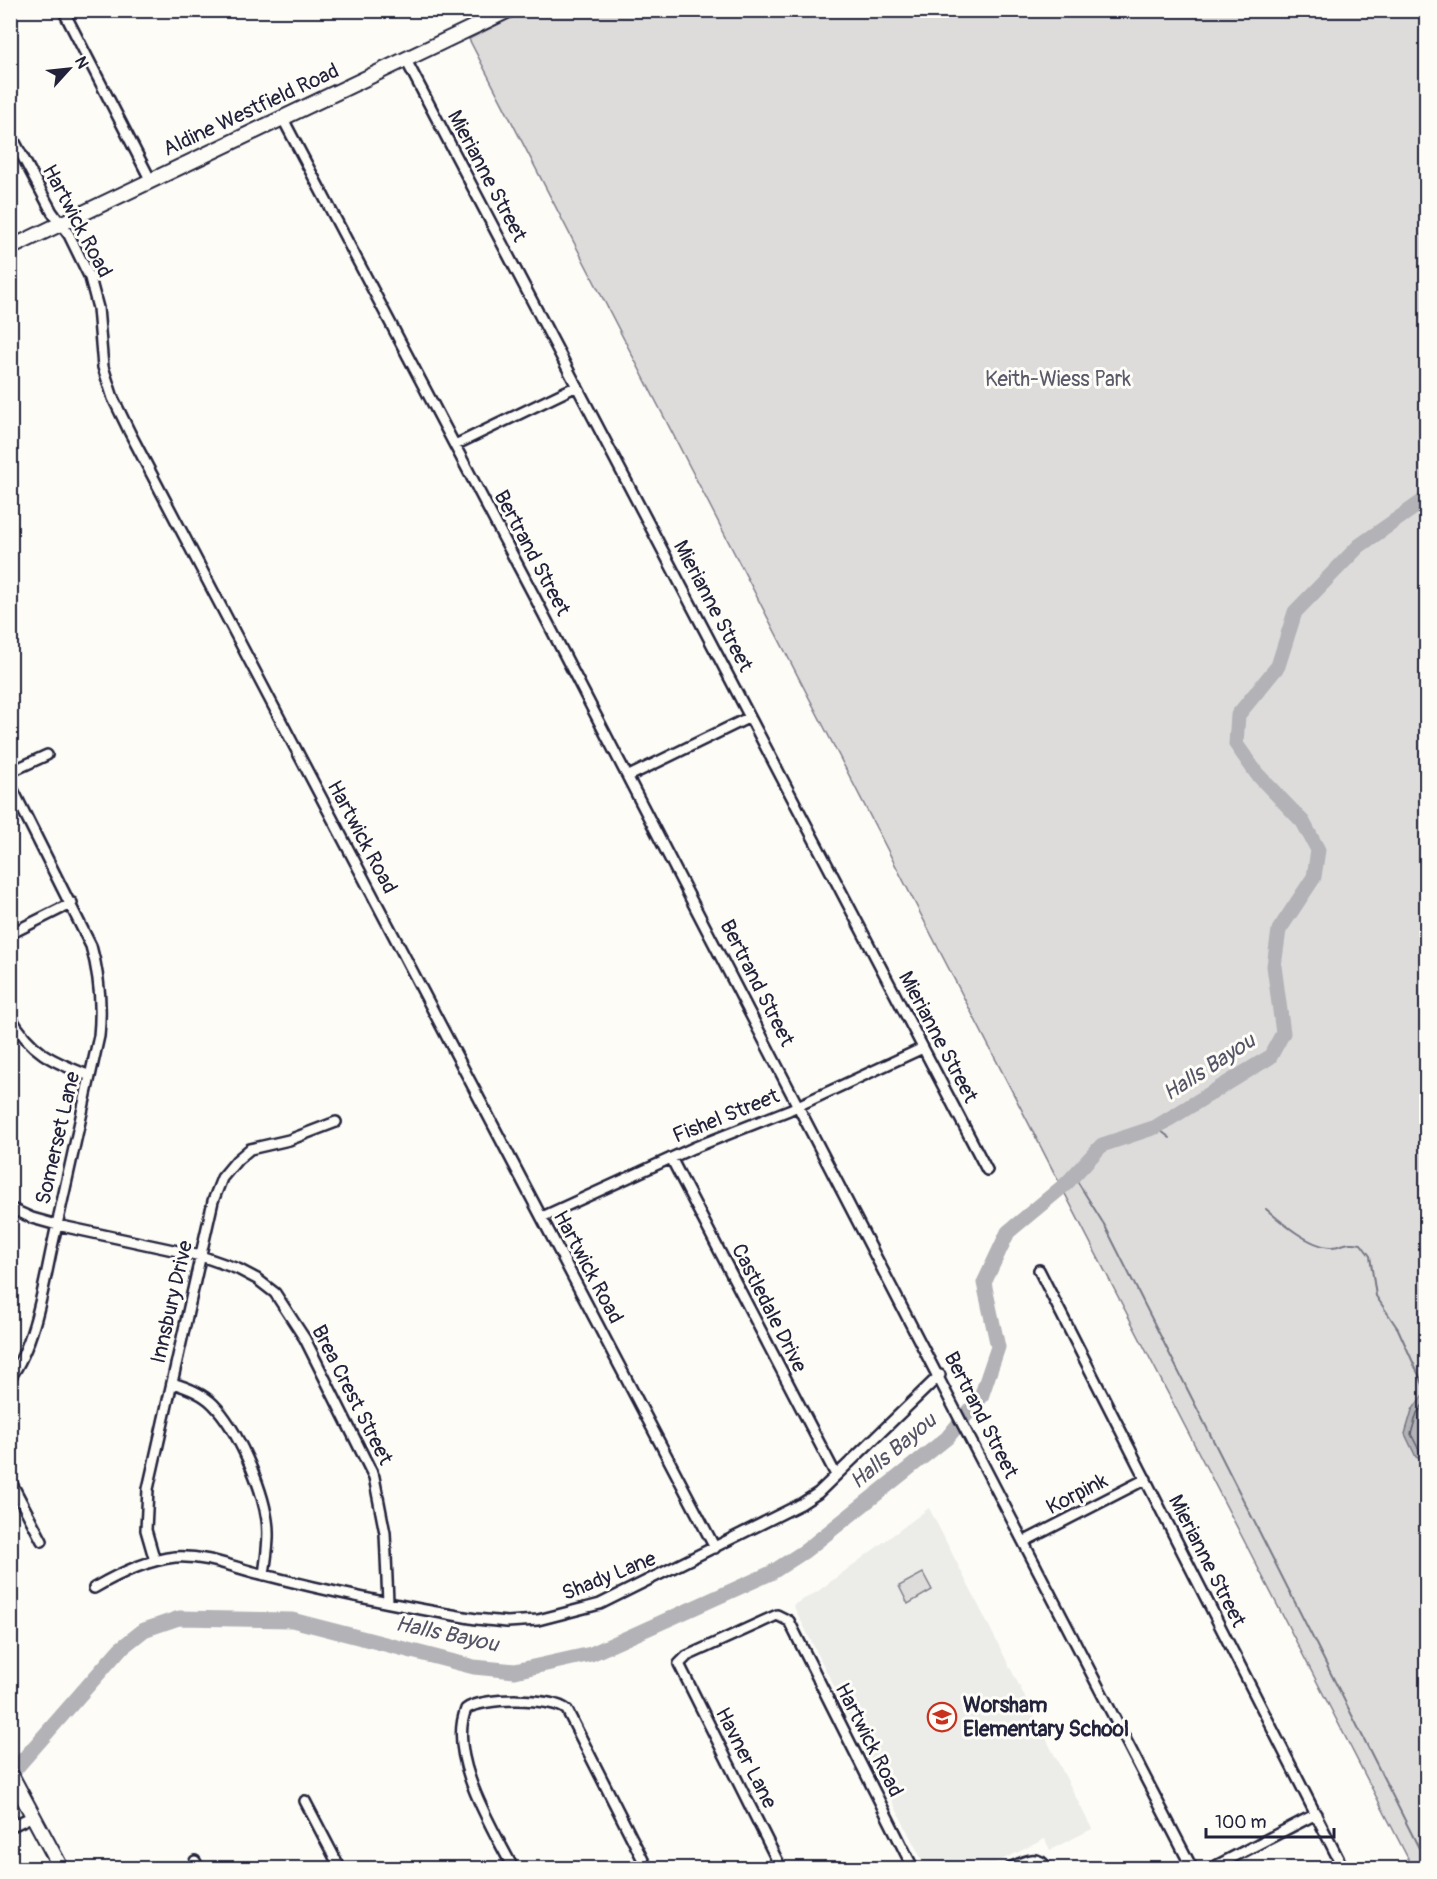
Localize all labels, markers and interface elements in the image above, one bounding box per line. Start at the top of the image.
north arrow [39,39,99,99]
text: N [70,53,93,72]
street label: Aldine Westfield Road [159,57,343,163]
street label: Mierianne Street [441,106,533,247]
street label: Hartwick Road [36,160,118,282]
park label: Keith-Wiess Park [985,366,1131,393]
street label: Bertrand Street [488,486,577,621]
street label: Mierianne Street [667,536,759,677]
street label: Hartwick Road [321,776,403,898]
street label: Bertrand Street [714,915,801,1051]
street label: Mierianne Street [892,967,984,1108]
water label: Halls Bayou [1158,1026,1262,1107]
street label: Somerset Lane [30,1068,87,1207]
street label: Fishel Street [669,1082,784,1150]
street label: Hartwick Road [547,1206,629,1328]
street label: Innsbury Drive [145,1237,199,1366]
street label: Castledale Drive [725,1239,813,1377]
street label: Brea Crest Street [305,1321,399,1470]
street label: Bertrand Street [938,1347,1025,1483]
water label: Halls Bayou [844,1406,943,1495]
street label: Korpink [1042,1467,1113,1521]
street label: Mierianne Street [1162,1490,1252,1632]
street label: Shady Lane [558,1545,660,1607]
water label: Halls Bayou [393,1609,503,1659]
street label: Hartwick Road [829,1678,909,1802]
place label: Worsham Elementary School [963,1692,1129,1743]
school or university icon: Worsham Elementary School [926,1701,958,1733]
street label: Havner Lane [709,1703,783,1814]
scale bar [1206,1801,1334,1839]
text: 100 m [1215,1811,1267,1834]

